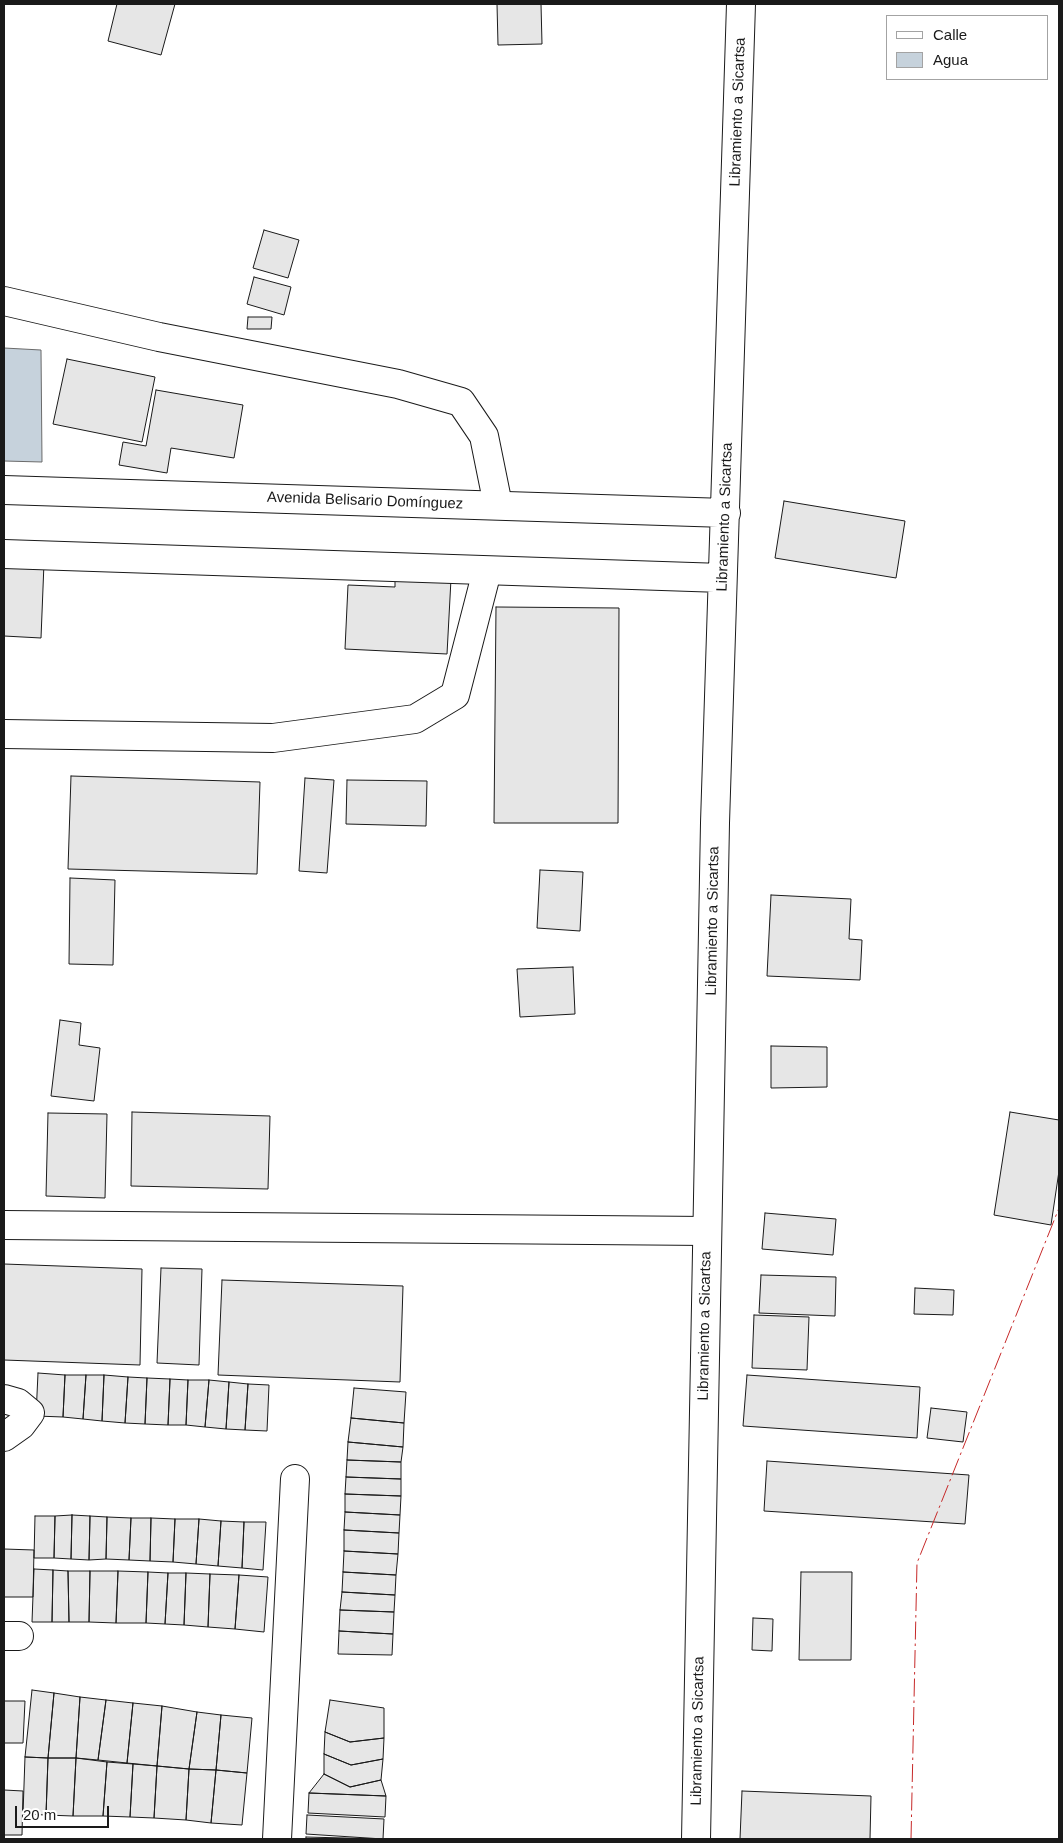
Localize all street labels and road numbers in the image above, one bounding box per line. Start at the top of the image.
street label: Libramiento a Sicartsa [726,37,750,187]
street label: Libramiento a Sicartsa [713,442,737,592]
street label: Avenida Belisario Domínguez [266,489,464,513]
street label: Libramiento a Sicartsa [703,846,723,996]
street label: Libramiento a Sicartsa [695,1251,715,1401]
street label: Libramiento a Sicartsa [688,1656,708,1806]

